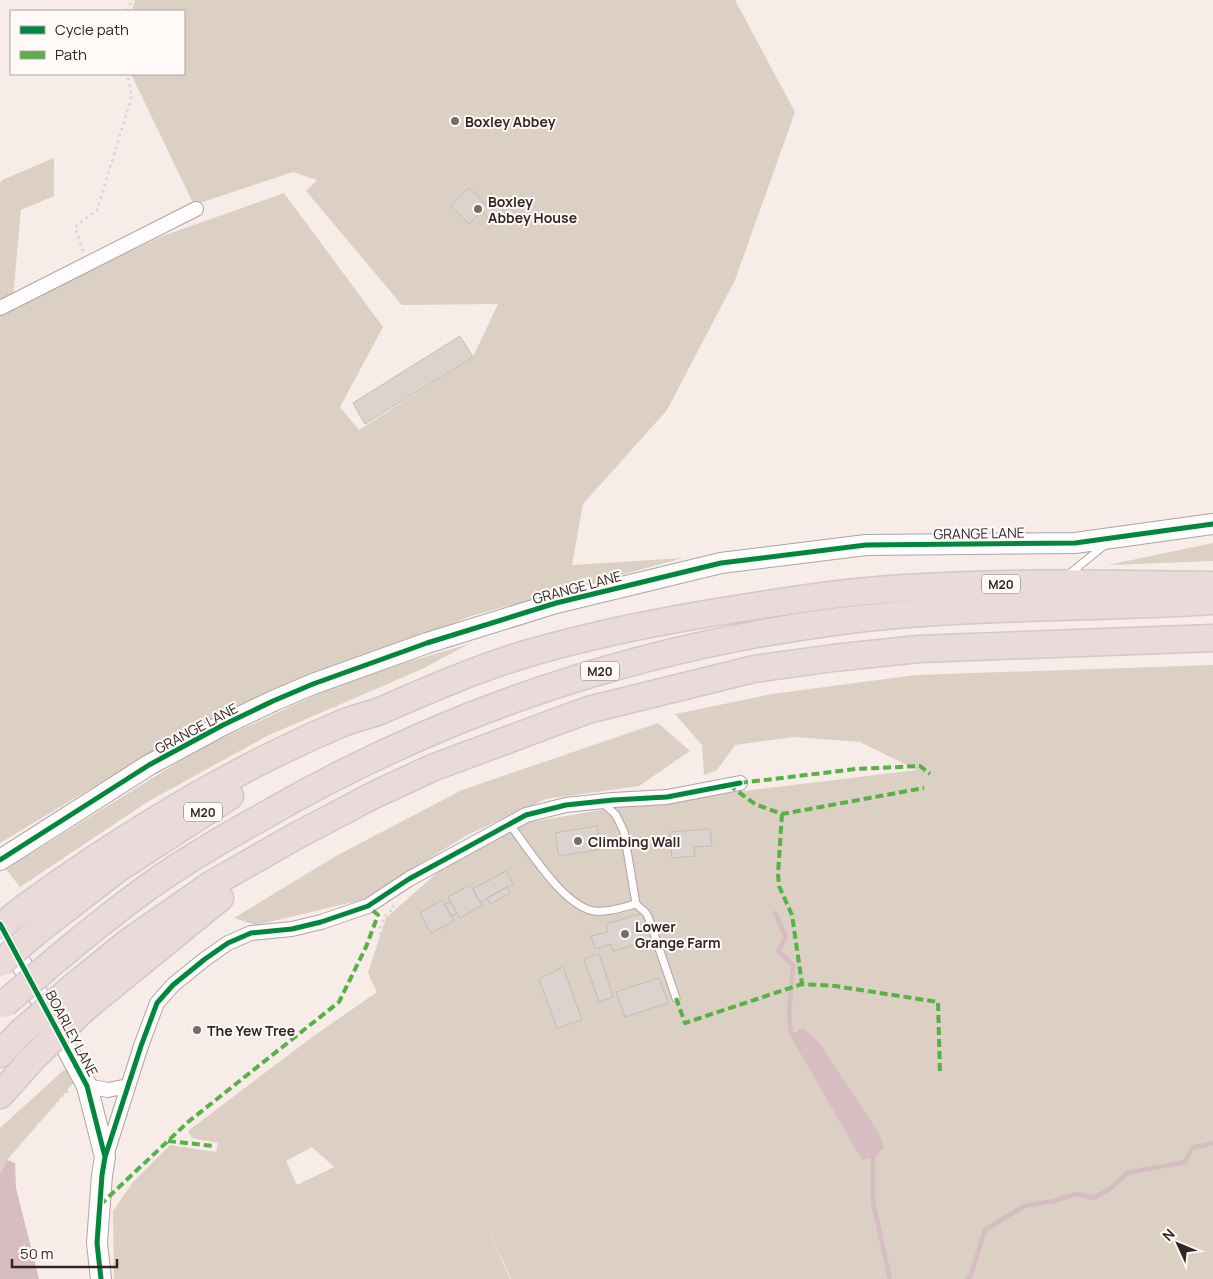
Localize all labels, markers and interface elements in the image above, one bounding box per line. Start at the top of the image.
legend [10,10,185,75]
text: Cycle path [55,19,129,40]
text: Path [55,44,87,65]
place label: Boxley Abbey [465,112,556,131]
marker: Boxley Abbey [449,115,461,127]
place label: Boxley Abbey House [488,192,577,227]
marker: Boxley Abbey House [472,203,484,215]
street label: GRANGE LANE [933,523,1025,543]
street label: GRANGE LANE [530,566,624,608]
road number: M20 [982,574,1020,594]
road number: M20 [581,661,619,680]
street label: GRANGE LANE [151,698,241,758]
road number: M20 [184,802,222,822]
place label: Climbing Wall [588,832,680,851]
marker: Climbing Wall [572,835,584,847]
place label: Lower Grange Farm [635,917,721,952]
marker: Lower Grange Farm [619,928,631,940]
street label: BOARLEY LANE [41,987,103,1079]
place label: The Yew Tree [207,1021,295,1040]
marker: The Yew Tree [191,1024,203,1036]
north arrow [1153,1219,1203,1269]
text: N [1158,1224,1179,1245]
scale bar [12,1236,118,1268]
text: 50 m [20,1243,54,1264]

